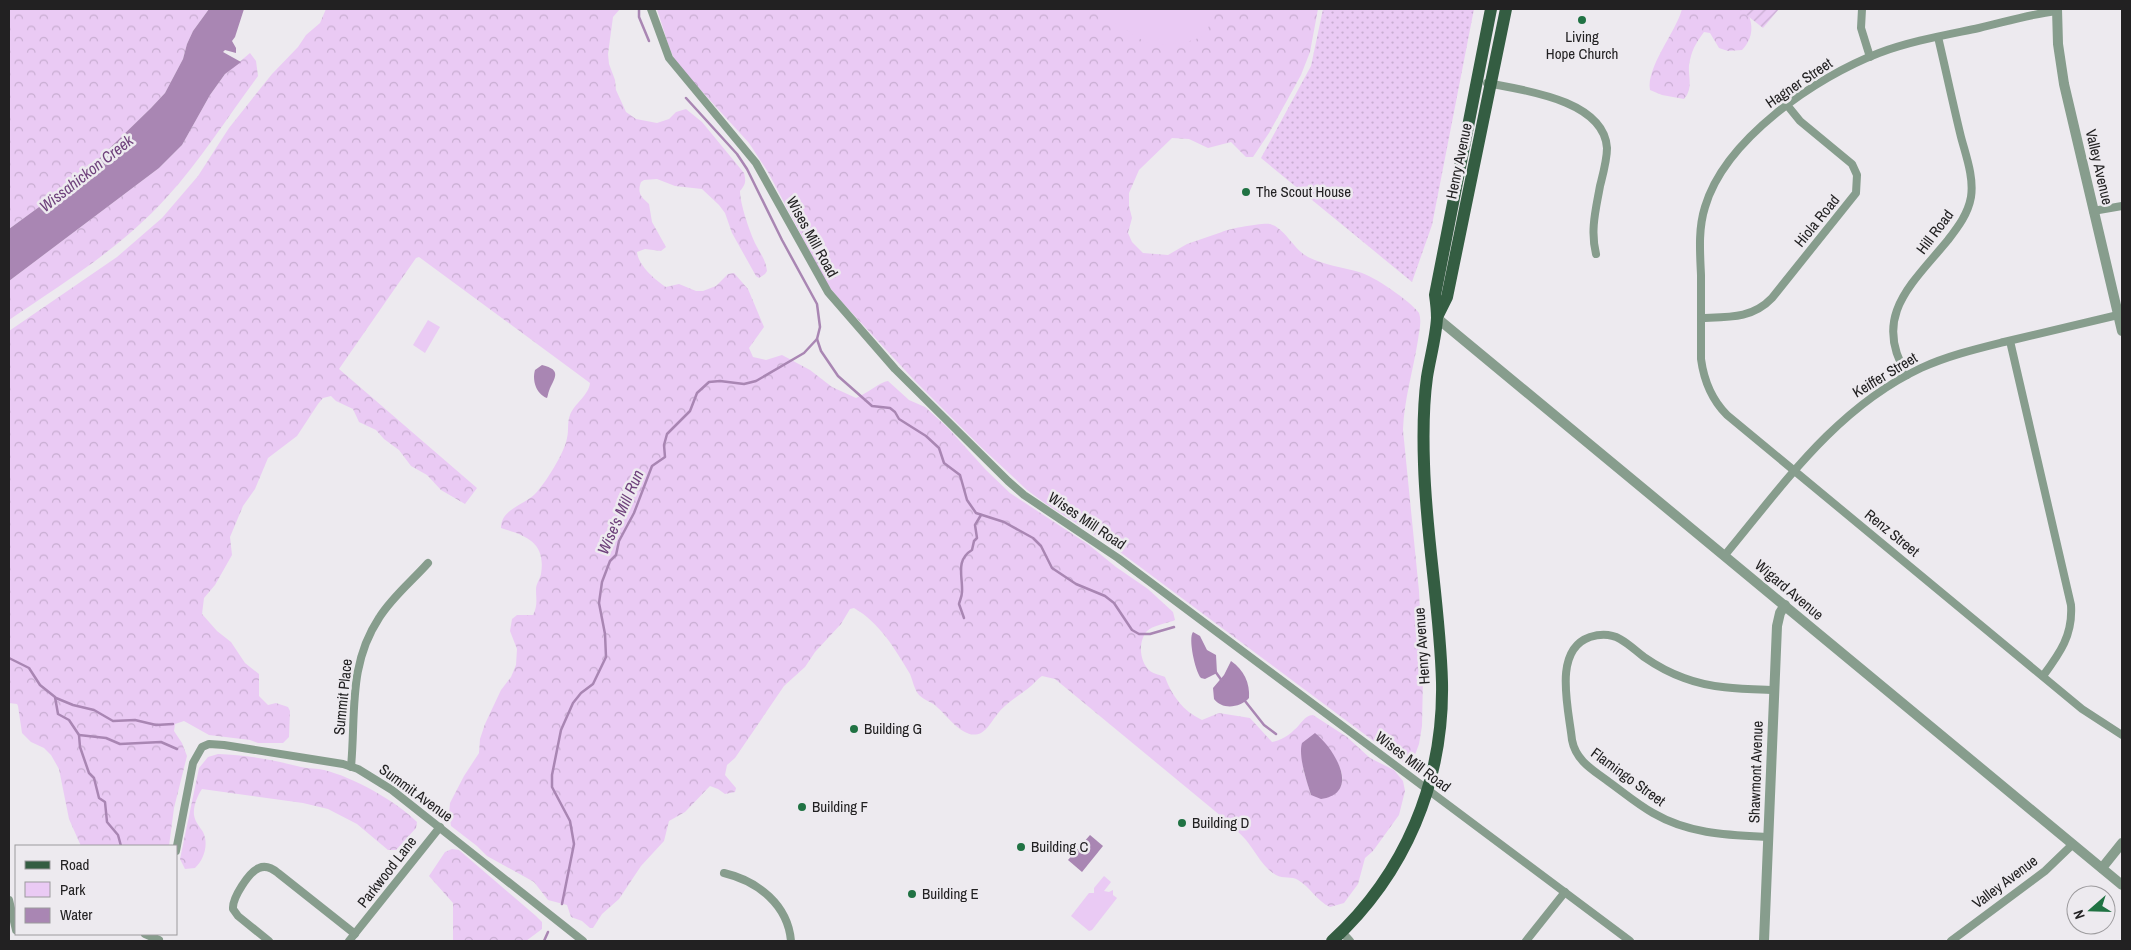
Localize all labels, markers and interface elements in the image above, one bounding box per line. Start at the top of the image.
marker: Living Hope Church [1576,14,1588,26]
place label: Living Hope Church [1546,26,1618,64]
street label: Hagner Street [1761,52,1837,113]
street label: Henry Avenue [1440,121,1477,201]
street label: Valley Avenue [2081,127,2118,207]
water label: Wissahickon Creek [35,129,138,217]
place label: The Scout House [1256,181,1351,202]
marker: The Scout House [1240,186,1252,198]
street label: Hiola Road [1789,190,1844,251]
street label: Wises Mill Road [782,193,843,281]
street label: Hill Road [1911,205,1958,258]
street label: Keiffer Street [1848,347,1922,402]
water label: Wise's Mill Run [592,466,648,558]
street label: Wises Mill Road [1044,487,1130,554]
street label: Renz Street [1860,504,1925,562]
street label: Wigard Avenue [1750,555,1828,625]
street label: Henry Avenue [1408,607,1435,685]
street label: Summit Place [328,658,357,736]
place label: Building G [864,718,922,739]
street label: Shawmont Avenue [1743,720,1768,824]
marker: Building G [848,723,860,735]
street label: Wises Mill Road [1371,726,1455,797]
street label: Flamingo Street [1587,742,1670,811]
street label: Summit Avenue [375,759,458,827]
place label: Building F [812,796,868,817]
marker: Building F [796,801,808,813]
place label: Building D [1192,812,1250,833]
marker: Building D [1176,817,1188,829]
street label: Parkwood Lane [352,831,421,912]
place label: Building C [1031,836,1089,857]
marker: Building C [1015,841,1027,853]
legend [15,845,178,935]
street label: Valley Avenue [1968,850,2042,913]
text: Road [60,854,89,875]
text: Park [60,879,86,900]
place label: Building E [922,883,979,904]
north arrow [2066,885,2116,935]
marker: Building E [906,888,918,900]
text: Water [60,904,92,925]
text: N [2069,907,2089,921]

